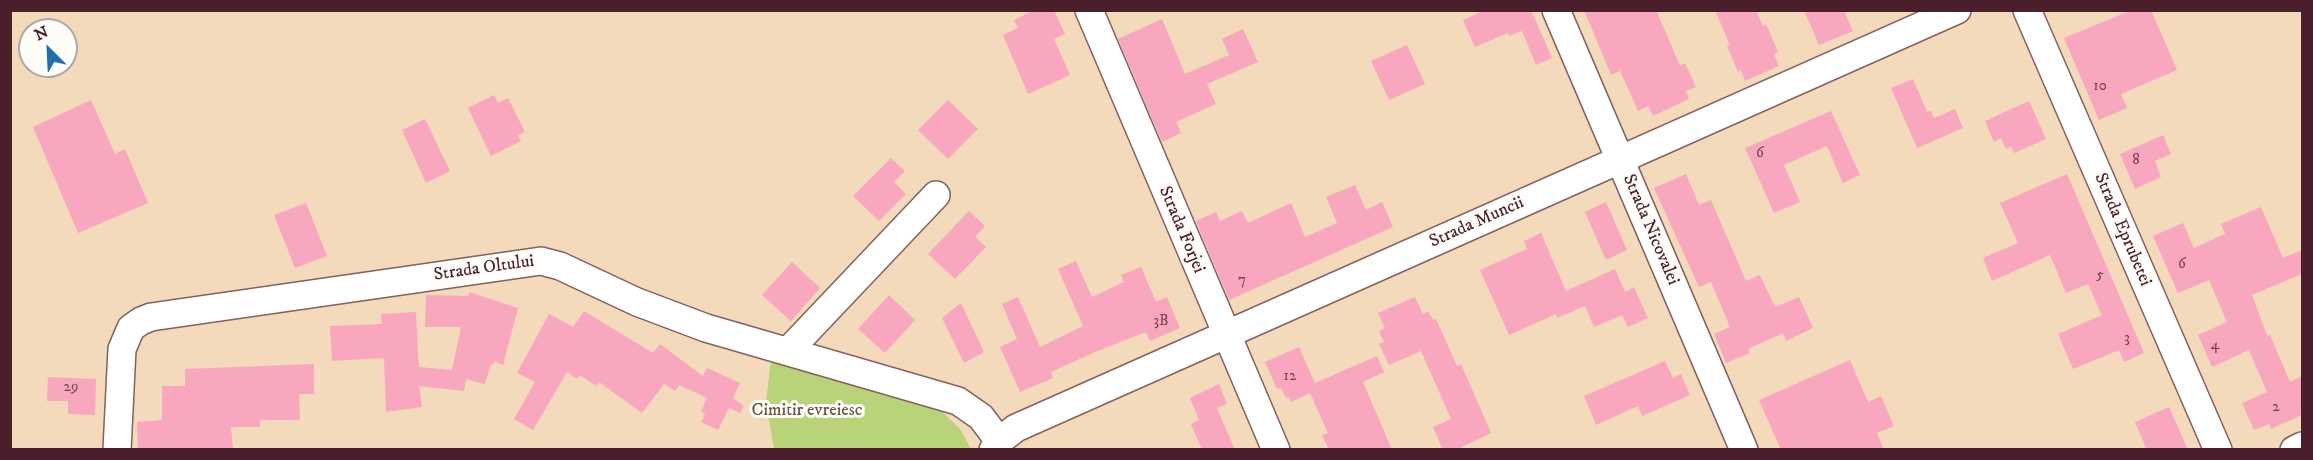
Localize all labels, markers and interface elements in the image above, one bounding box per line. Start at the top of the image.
north arrow [18,18,78,78]
text: N [31,22,52,45]
house number: 10 [2093,78,2107,96]
house number: 6 [1756,145,1764,163]
house number: 8 [2132,152,2140,170]
street label: Strada Eprubetei [2088,170,2156,290]
street label: Strada Nicovalei [1617,171,1683,289]
street label: Strada Forjei [1153,183,1209,277]
street label: Strada Muncii [1426,193,1528,253]
street label: Strada Oltului [432,251,536,287]
house number: 6 [2178,256,2186,274]
house number: 5 [2096,267,2104,285]
house number: 7 [1238,272,1246,290]
house number: 3B [1153,313,1169,331]
house number: 3 [2124,330,2130,348]
house number: 4 [2211,337,2219,355]
house number: 12 [1284,368,1296,386]
house number: 29 [64,379,78,397]
house number: 2 [2272,399,2280,417]
park label: Cimitir evreiesc [752,400,862,422]

